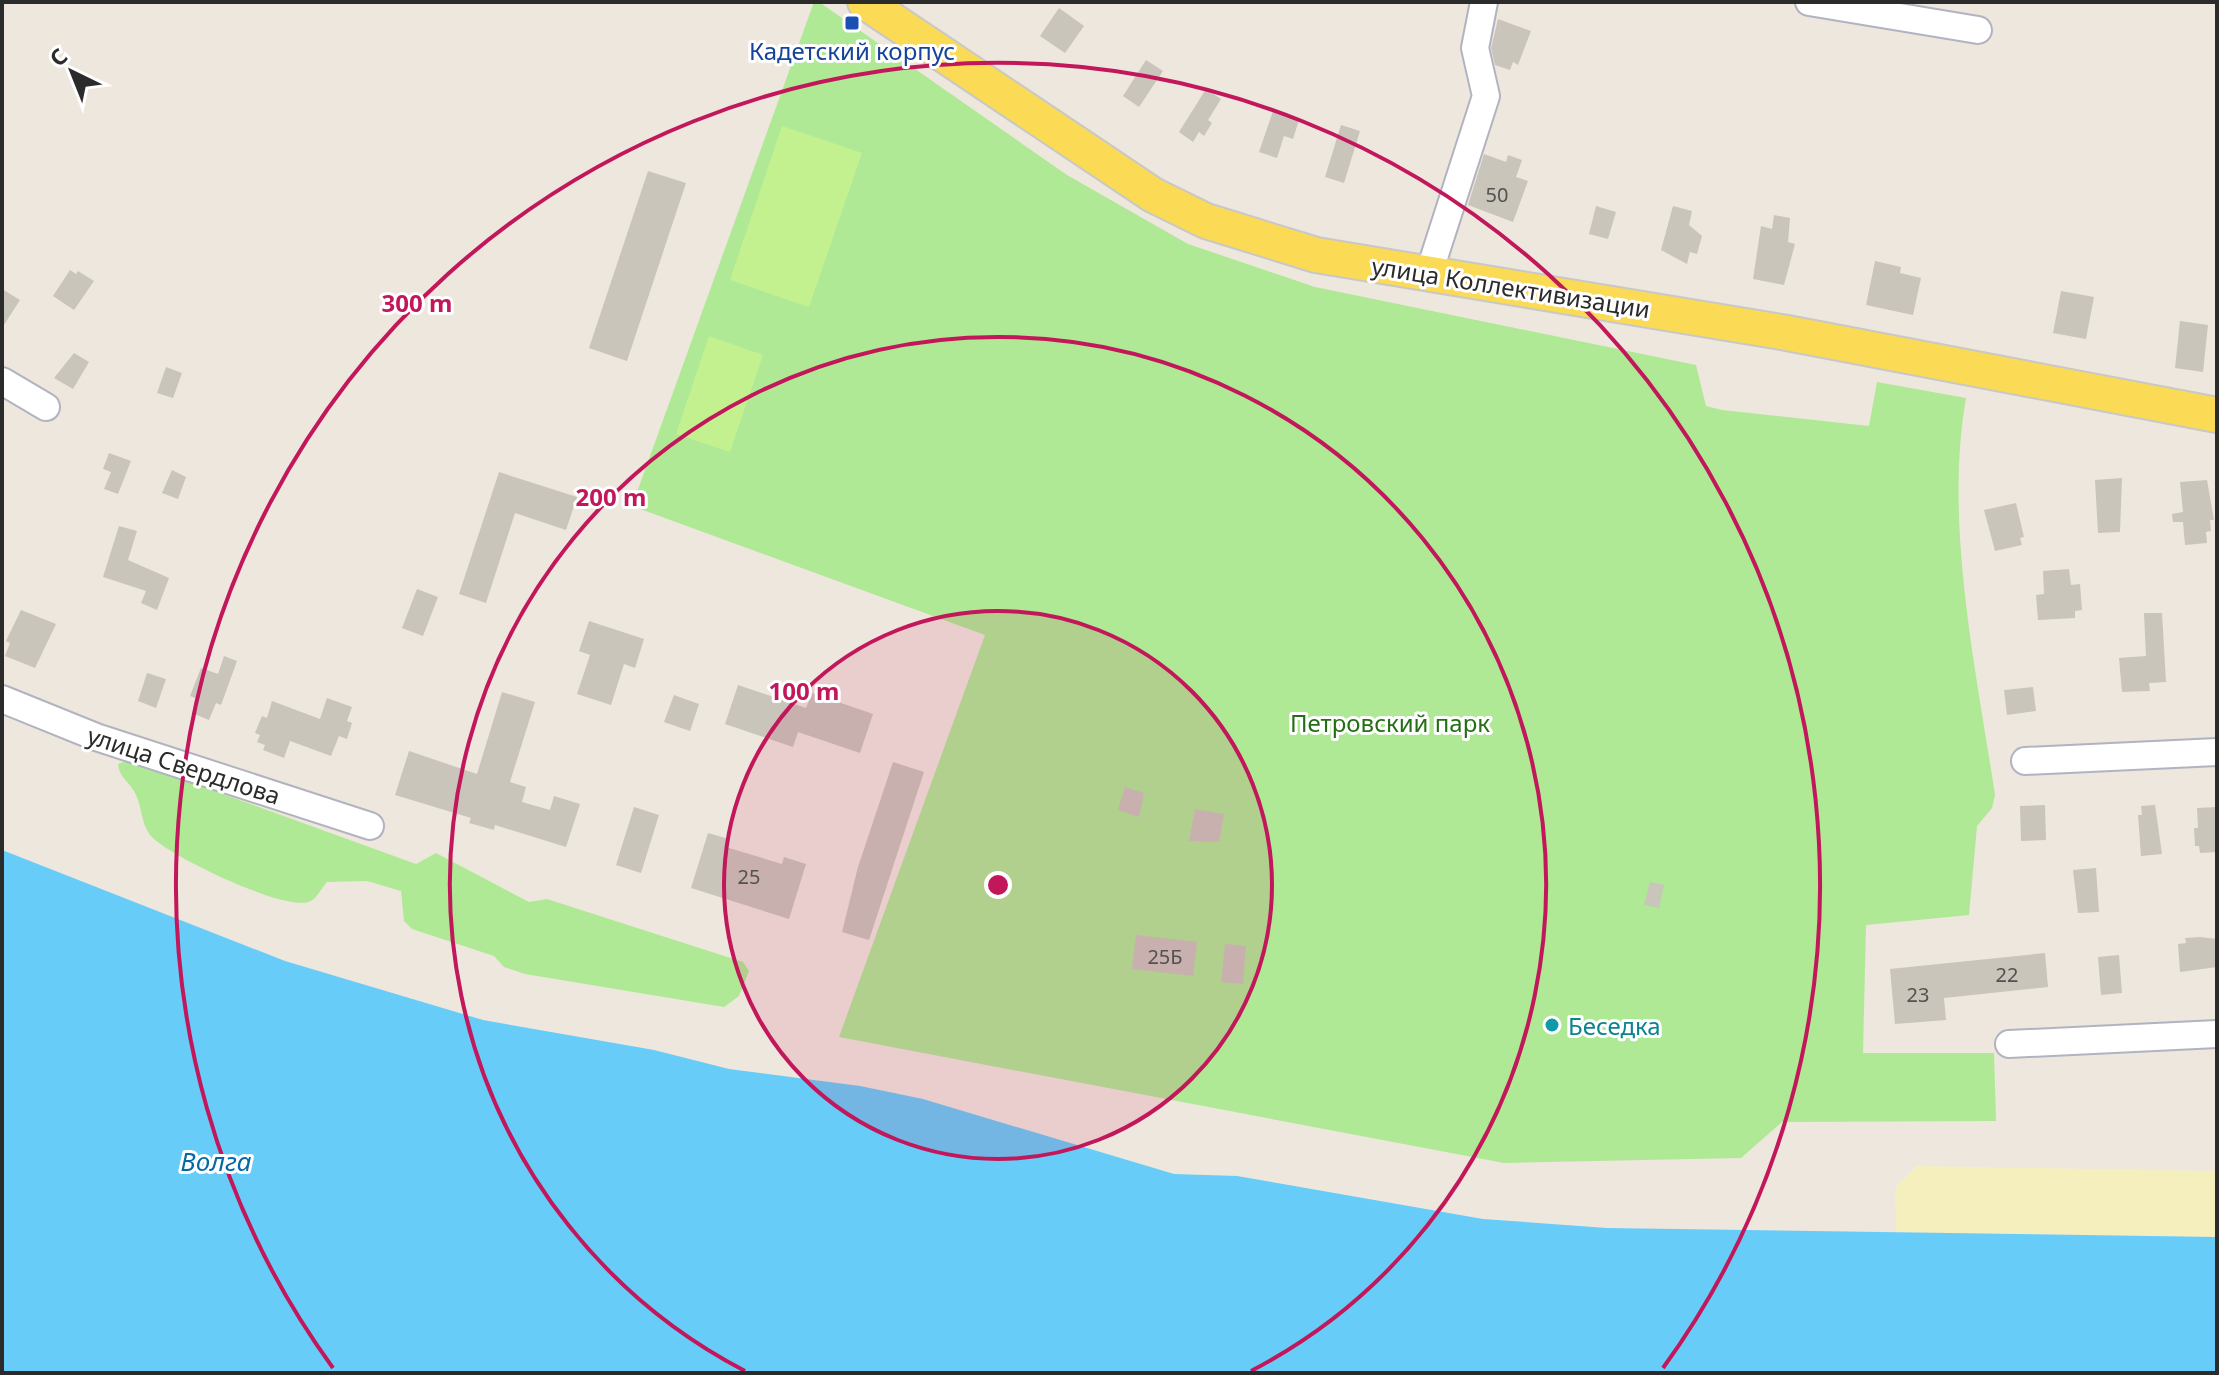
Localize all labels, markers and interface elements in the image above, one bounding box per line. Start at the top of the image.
marker: Кадетский корпус [843,14,861,32]
north arrow [32,32,112,112]
place label: Кадетский корпус [749,34,955,67]
text: С [42,41,73,72]
house number: 50 [1486,181,1508,208]
street label: улица Коллективизации [1370,249,1652,325]
text: 300 m [382,286,452,319]
text: 200 m [576,480,646,513]
text: 100 m [769,674,839,707]
park label: Петровский парк [1290,706,1490,739]
street label: улица Свердлова [83,718,285,812]
house number: 25 [738,863,760,890]
centre of rings [984,871,1012,899]
house number: 25Б [1147,943,1183,970]
house number: 22 [1996,961,2018,988]
house number: 23 [1907,981,1929,1008]
place label: Беседка [1568,1009,1661,1042]
marker: Беседка [1543,1016,1561,1034]
water label: Волга [181,1143,252,1179]

